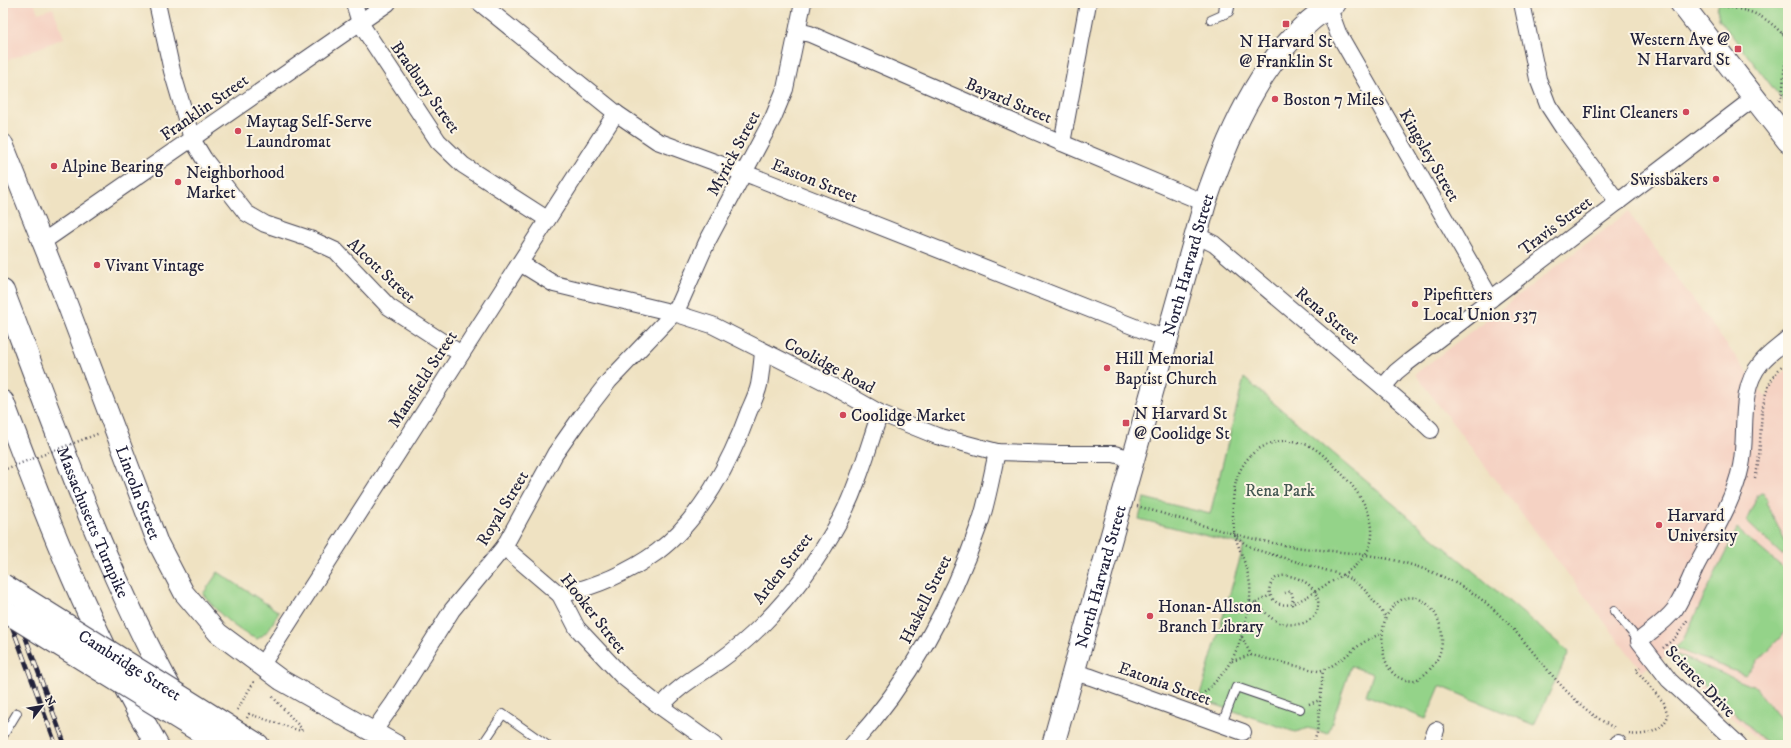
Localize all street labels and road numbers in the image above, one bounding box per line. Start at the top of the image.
street label: Bradbury Street [385,37,465,138]
street label: Franklin Street [156,69,253,146]
street label: Bayard Street [962,73,1056,129]
street label: Kingsley Street [1394,105,1465,206]
street label: Myrick Street [702,107,766,200]
street label: Easton Street [768,154,862,208]
street label: North Harvard Street [1158,190,1220,339]
street label: Travis Street [1515,191,1597,260]
street label: Alcott Street [342,233,421,309]
street label: Rena Street [1290,282,1365,350]
street label: Mansfield Street [383,326,463,432]
street label: Coolidge Road [780,333,879,399]
street label: Lincoln Street [110,443,166,544]
street label: Massachusetts Turnpike [51,444,134,602]
street label: Royal Street [472,466,534,550]
street label: North Harvard Street [1071,502,1132,651]
street label: Arden Street [748,528,818,609]
street label: Haskell Street [895,551,957,648]
street label: Hooker Street [555,569,632,659]
street label: Cambridge Street [74,625,186,706]
street label: Science Drive [1660,641,1740,723]
street label: Eatonia Street [1115,657,1215,711]

